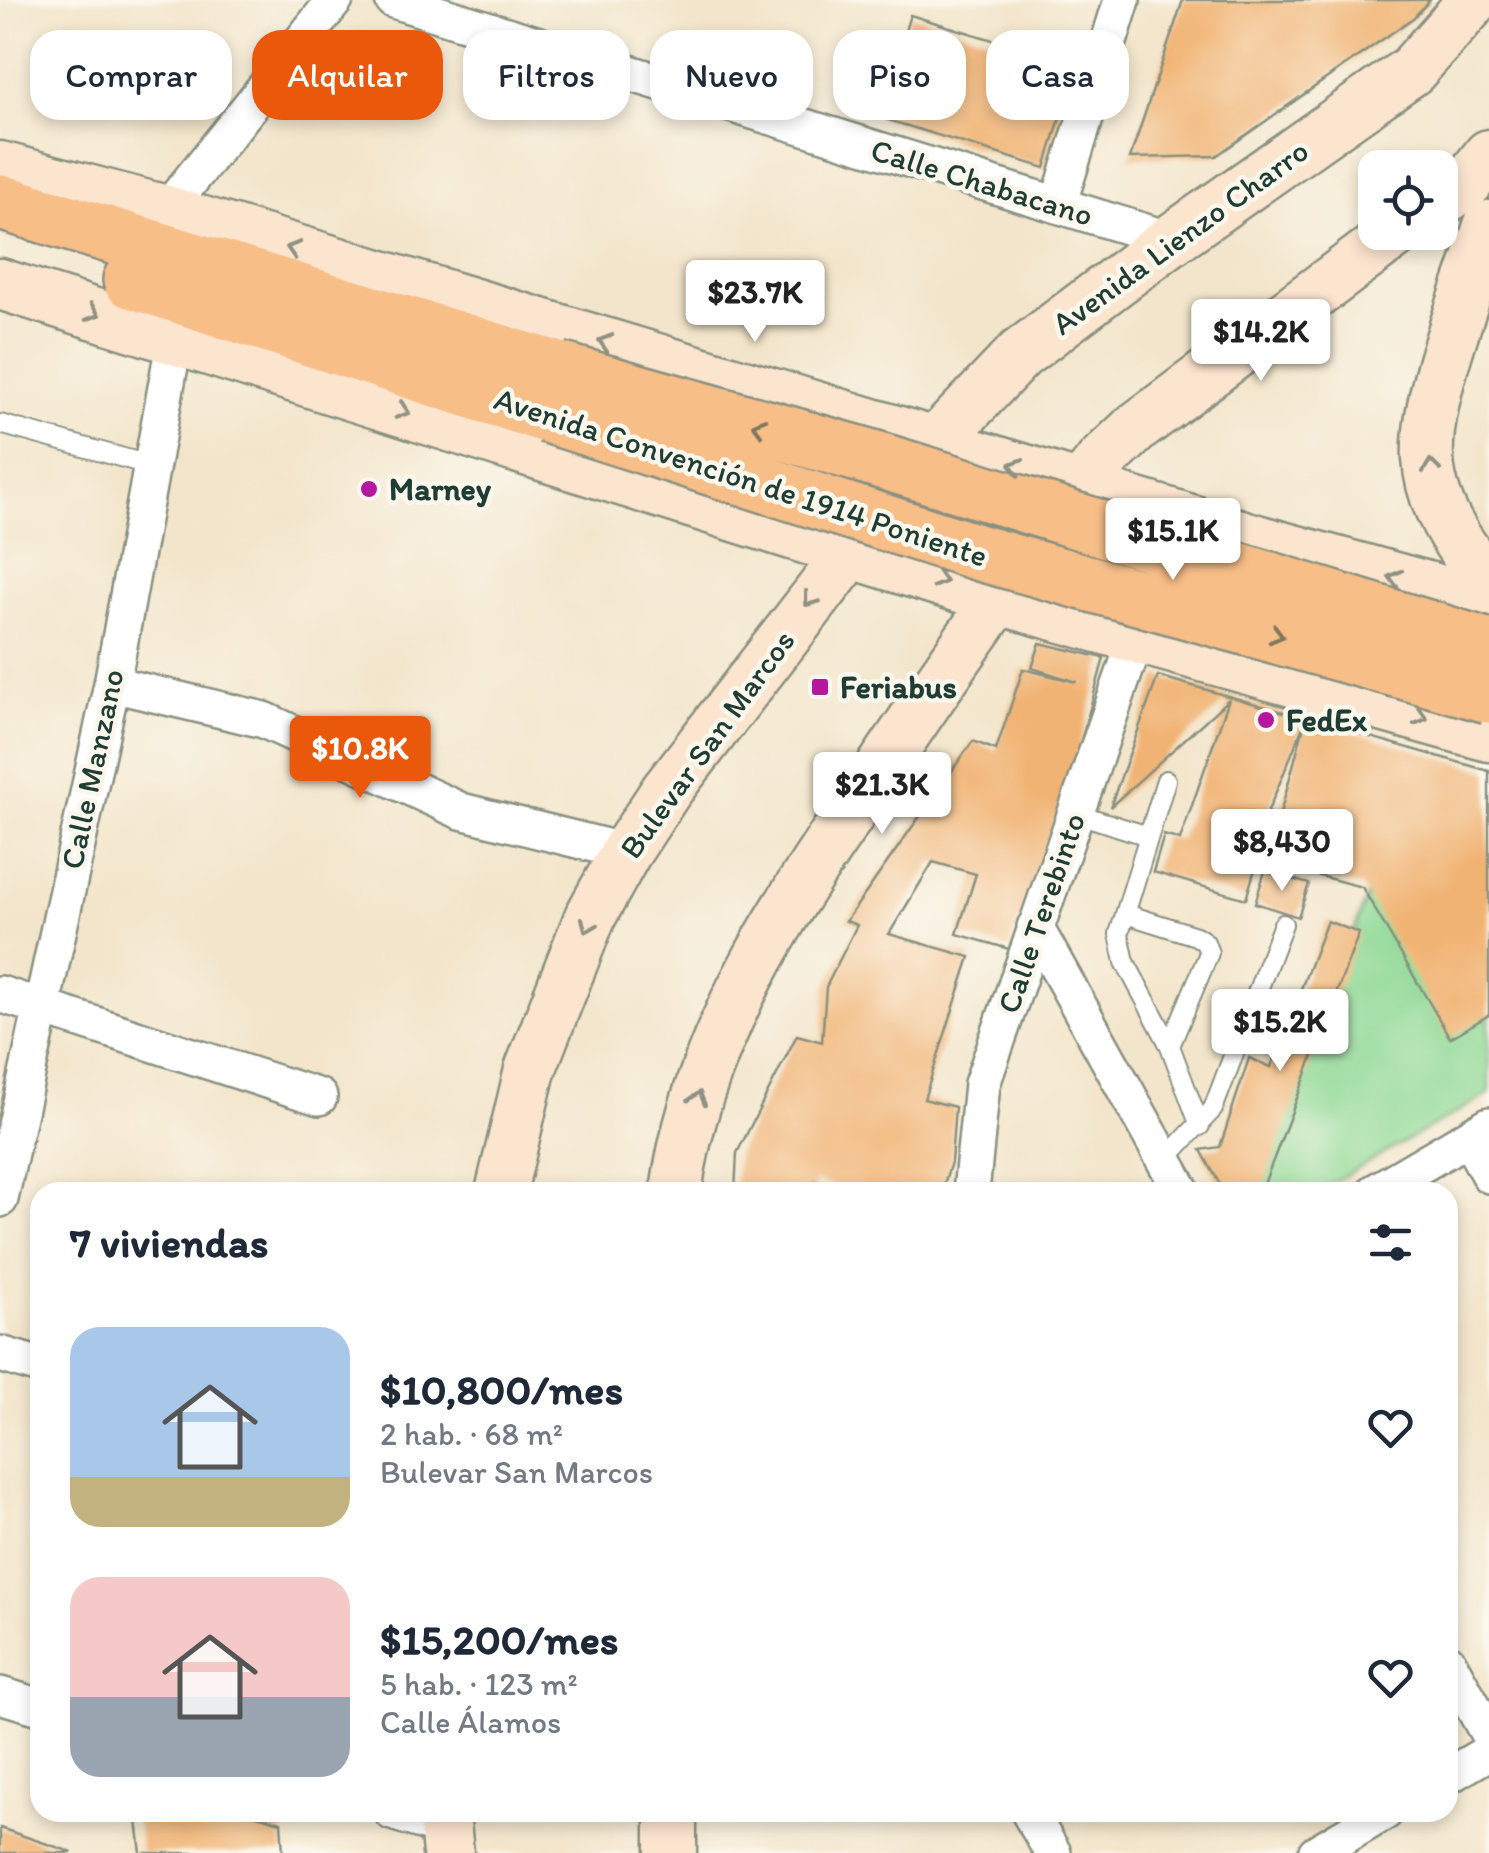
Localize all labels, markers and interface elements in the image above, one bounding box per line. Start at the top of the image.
chip: Comprar [30,30,232,120]
chip: Alquilar [252,30,443,120]
chip: Filtros [463,30,630,120]
chip: Nuevo [650,30,813,120]
chip: Piso [833,30,966,120]
chip: Casa [986,30,1129,120]
street label: Calle Chabacano [866,130,1098,234]
street label: Avenida Lienzo Charro [1044,131,1316,343]
map controls [1358,150,1458,250]
button: locate [1358,150,1458,250]
one-way arrow [286,240,303,261]
pin: $23.7K [674,260,836,345]
text: $23.7K [708,273,802,311]
pin: $14.2K [1180,299,1342,384]
one-way arrow [84,301,101,322]
text: $14.2K [1213,312,1309,350]
one-way arrow [597,333,614,354]
street label: Avenida Convención de 1914 Poniente [490,379,992,575]
one-way arrow [394,399,411,419]
one-way arrow [751,417,768,438]
one-way arrow [1009,457,1026,478]
one-way arrow [1421,457,1442,473]
place label: Marney [389,470,492,508]
marker: Marney [358,478,380,500]
pin: $15.1K [1092,498,1254,583]
text: $15.1K [1127,511,1219,549]
one-way arrow [931,569,948,589]
one-way arrow [1387,569,1404,590]
one-way arrow [805,589,822,607]
street label: Bulevar San Marcos [611,622,803,866]
one-way arrow [1268,623,1285,644]
street label: Calle Manzano [52,666,132,872]
place label: Feriabus [840,668,957,706]
marker: Feriabus [809,676,831,698]
place label: FedEx [1286,701,1368,739]
one-way arrow [1412,705,1429,726]
marker: FedEx [1255,709,1277,731]
pin: $10.8K [279,716,441,801]
text: $10.8K [312,729,408,767]
pin: $21.3K [801,752,963,837]
text: $21.3K [835,765,929,803]
street label: Calle Terebinto [989,808,1093,1018]
pin: $8,430 [1201,809,1363,894]
text: $8,430 [1233,822,1331,860]
one-way arrow [580,916,600,934]
pin: $15.2K [1199,989,1361,1074]
text: $15.2K [1233,1002,1327,1040]
one-way arrow [686,1090,707,1107]
icon: filters [1363,1215,1418,1270]
text: 7 viviendas [70,1217,269,1268]
text: $10,800/mes [380,1364,623,1415]
icon: home [150,1367,270,1487]
icon: heart [1363,1400,1418,1455]
text: 2 hab. · 68 m² [380,1415,563,1453]
text: Bulevar San Marcos [380,1453,653,1491]
text: $15,200/mes [380,1614,618,1665]
icon: home [150,1617,270,1737]
icon: heart [1363,1650,1418,1705]
text: 5 hab. · 123 m² [380,1665,578,1703]
text: Calle Álamos [380,1703,561,1741]

